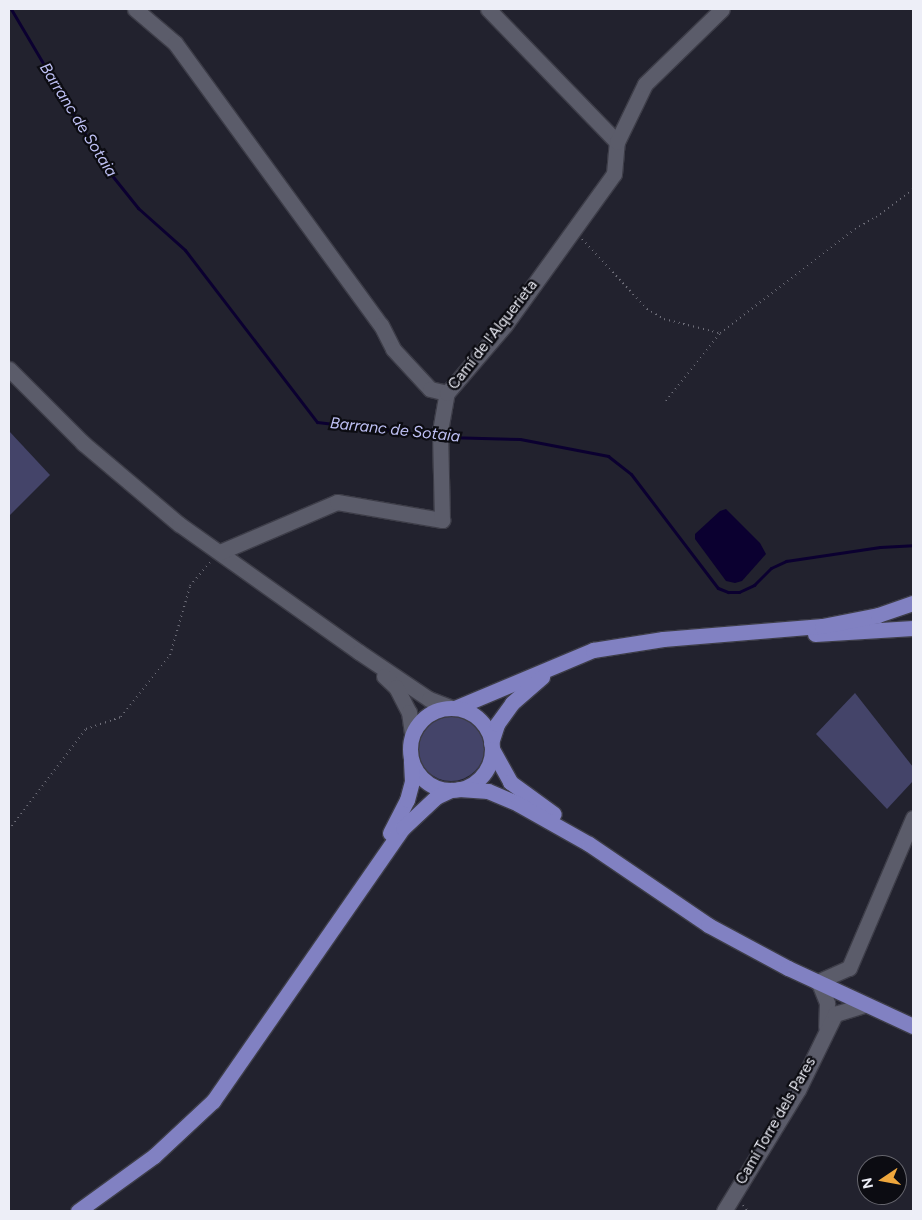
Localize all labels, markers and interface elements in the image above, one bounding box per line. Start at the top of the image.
water label: Barranc de Sotaia [35,59,121,181]
street label: Camí de l'Alquerieta [445,277,541,393]
water label: Barranc de Sotaia [329,414,461,446]
street label: Camí Torre dels Pares [732,1054,820,1188]
north arrow [857,1155,907,1205]
text: N [858,1176,877,1190]

